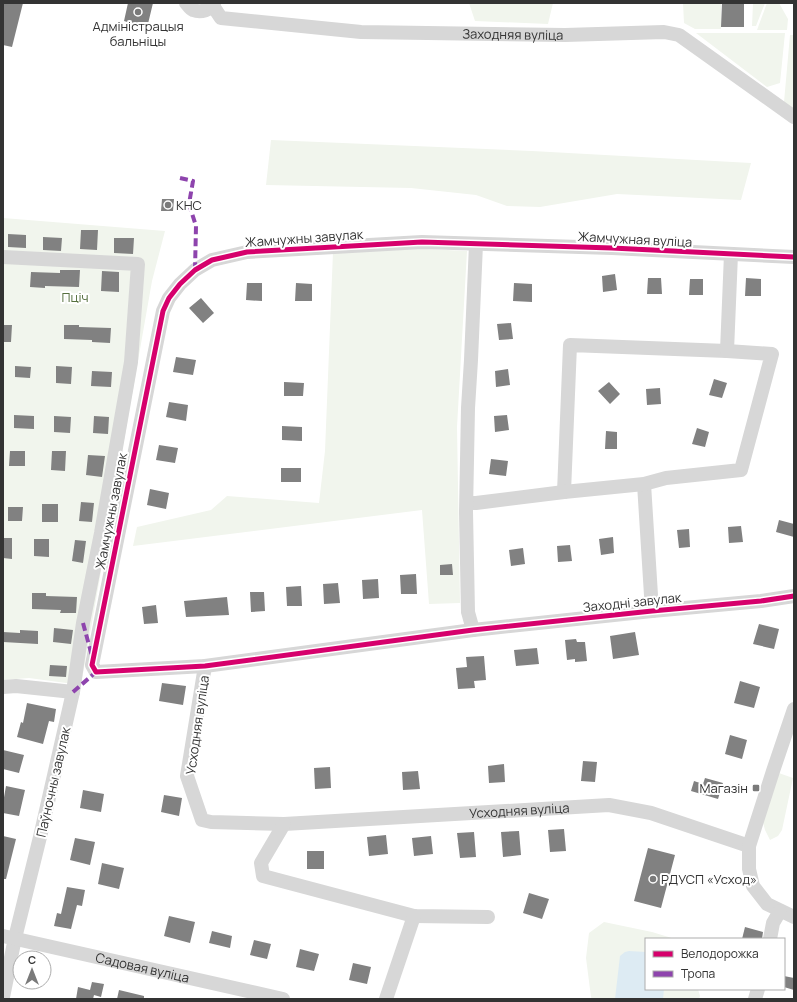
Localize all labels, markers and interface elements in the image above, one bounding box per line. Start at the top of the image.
marker: Адміністрацыя бальніцы [133,7,143,17]
place label: Адміністрацыя бальніцы [92,17,184,50]
street label: Заходняя вуліца [462,24,564,44]
place label: КНС [176,196,202,214]
marker: КНС [163,200,173,210]
street label: Жамчужны завулак [244,225,364,251]
street label: Жамчужная вуліца [577,227,693,251]
park label: Пціч [61,288,89,306]
street label: Жамчужны завулак [91,451,131,571]
street label: Заходні завулак [582,588,683,616]
street label: Усходняя вуліца [181,674,213,776]
street label: Паўночны завулак [32,725,75,839]
place label: Магазін [700,779,748,797]
marker: Магазін [751,783,761,793]
street label: Усходняя вуліца [469,798,570,822]
place label: РДУСП «Усход» [661,870,757,888]
marker: РДУСП «Усход» [648,874,658,884]
legend [645,938,785,990]
text: Велодорожка [681,945,759,962]
street label: Садовая вуліца [94,948,191,987]
north arrow [12,950,52,990]
text: С [28,952,36,967]
text: Тропа [681,965,715,982]

